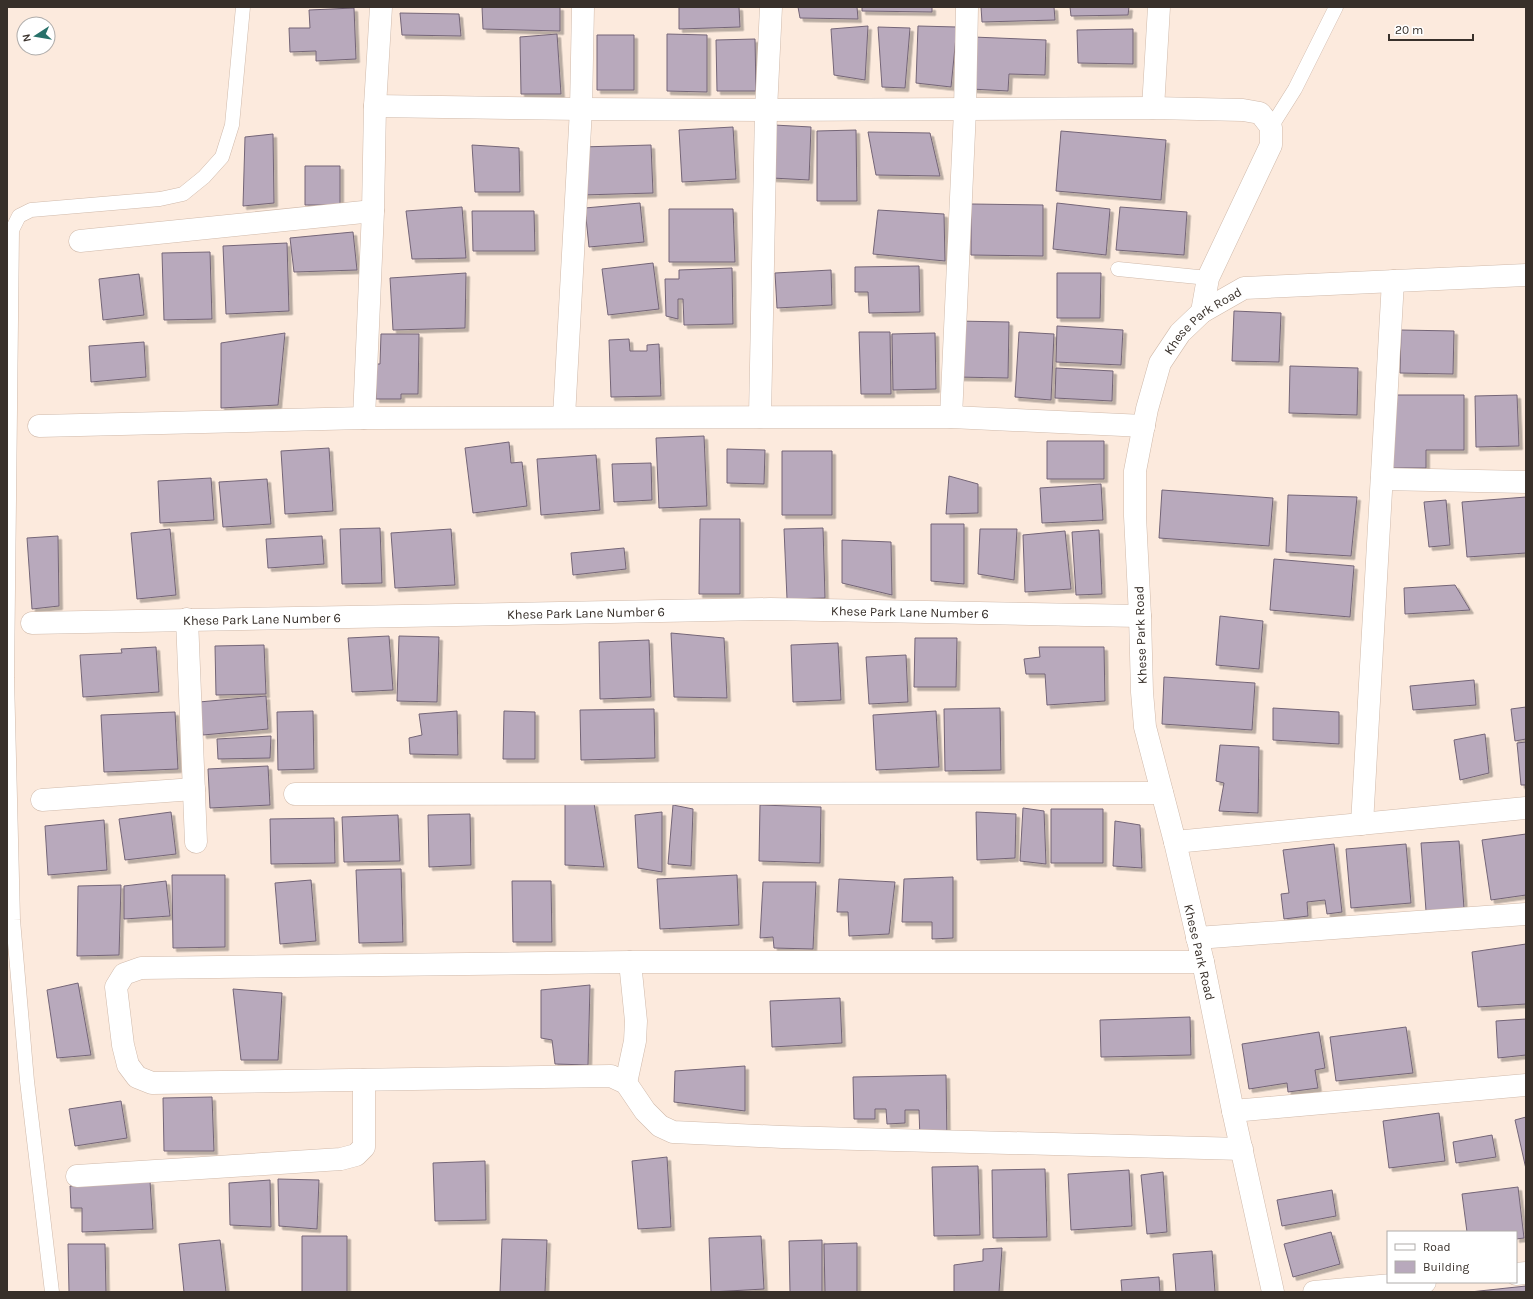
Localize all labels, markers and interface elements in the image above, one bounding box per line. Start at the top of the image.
north arrow [16,16,56,56]
scale bar [1389,16,1473,42]
text: 20 m [1395,23,1423,37]
text: N [20,33,34,43]
street label: Khese Park Road [1161,284,1244,357]
street label: Khese Park Road [1131,586,1150,684]
street label: Khese Park Lane Number 6 [831,603,989,621]
street label: Khese Park Lane Number 6 [507,604,665,622]
street label: Khese Park Lane Number 6 [183,610,341,628]
street label: Khese Park Road [1181,902,1218,1002]
legend [1387,1231,1517,1283]
text: Road [1423,1240,1451,1254]
text: Building [1423,1260,1470,1274]

